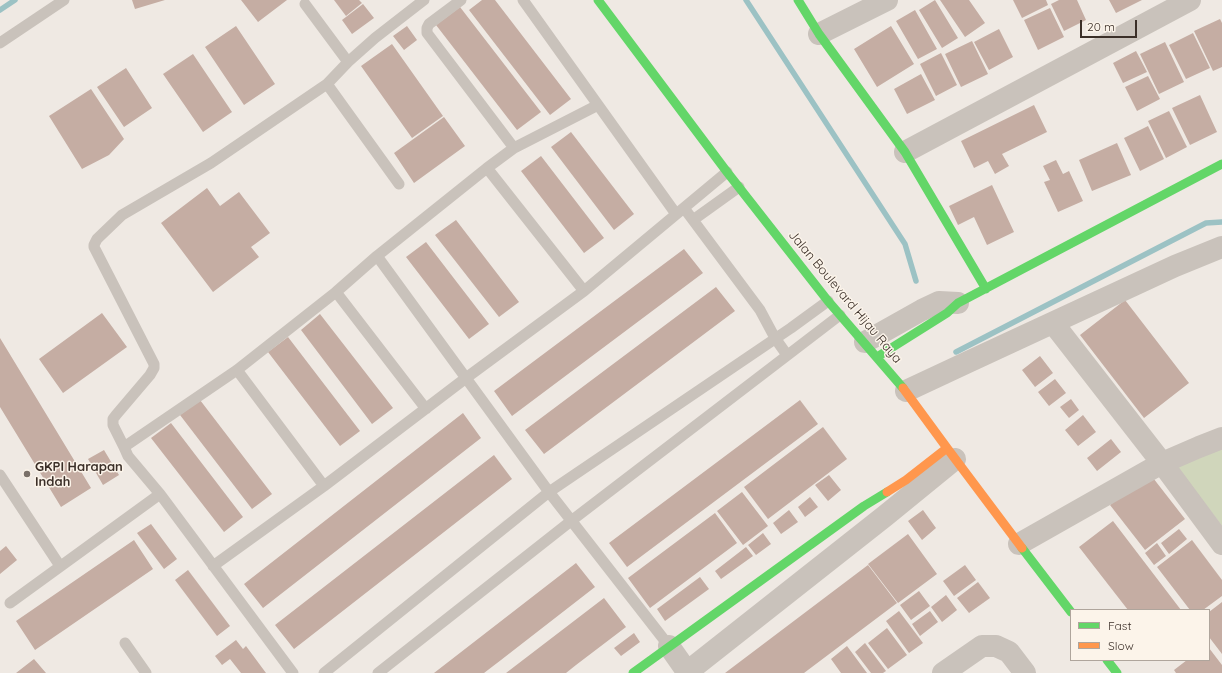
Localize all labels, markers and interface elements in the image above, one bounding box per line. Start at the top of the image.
scale bar [1082,12,1139,38]
text: 20 m [1087,19,1115,34]
street label: Jalan Boulevard Hijau Raya [785,228,905,366]
place label: GKPI Harapan Indah [35,459,123,490]
marker: GKPI Harapan Indah [22,469,32,479]
legend [1070,609,1210,661]
text: Fast [1108,618,1132,633]
text: Slow [1108,638,1134,653]

